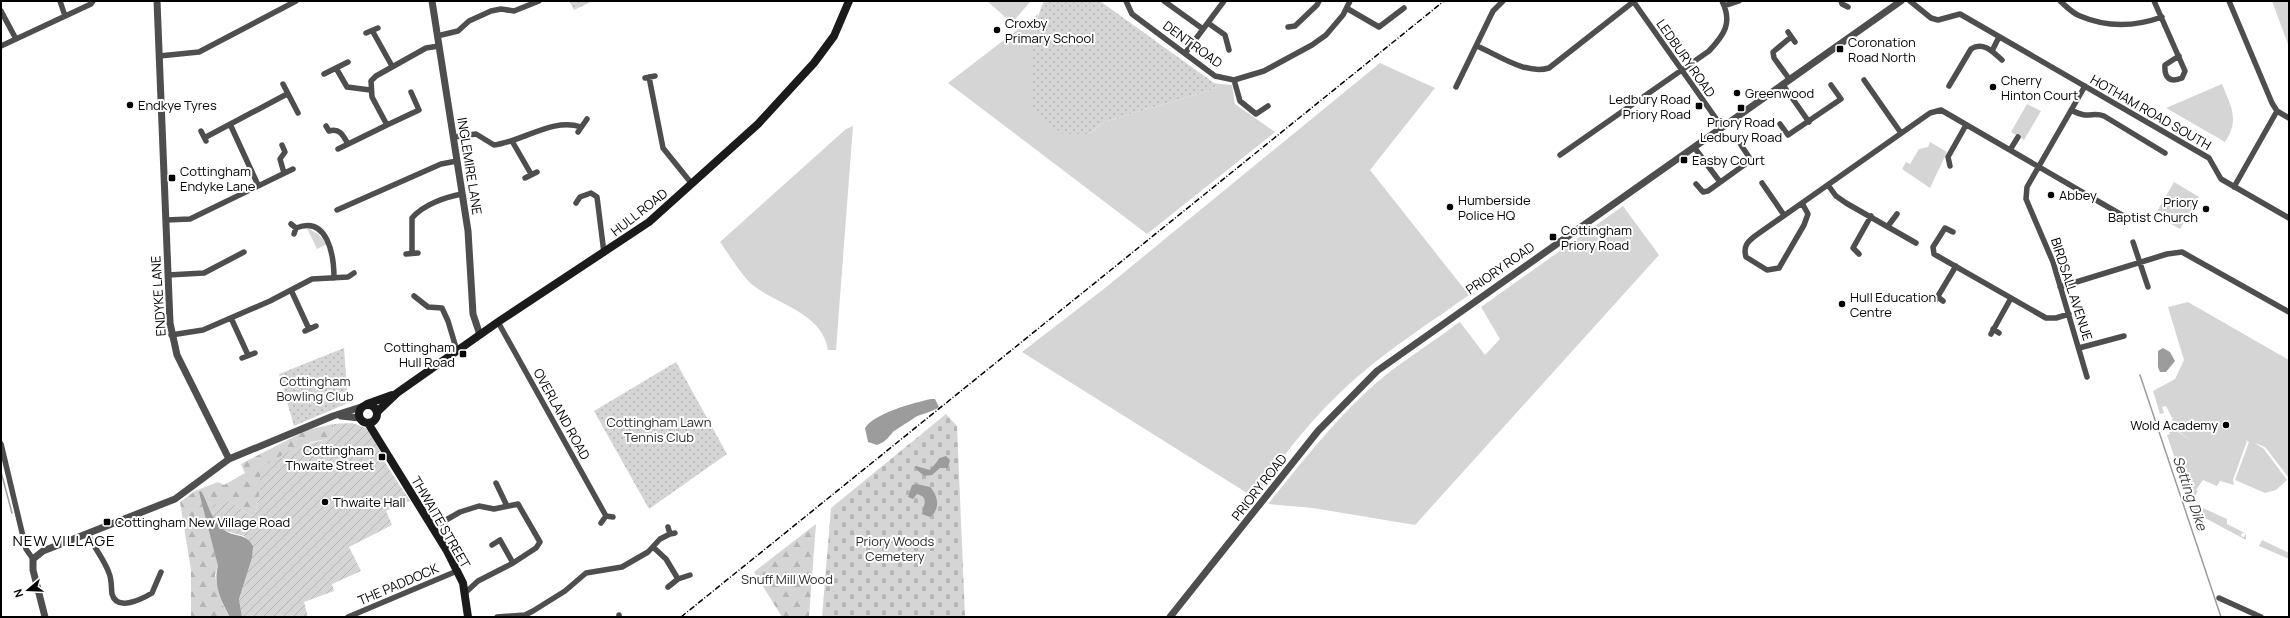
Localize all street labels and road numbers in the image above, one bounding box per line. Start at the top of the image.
street label: LEDBURY ROAD [1652,15,1720,101]
street label: DENT ROAD [1160,16,1227,72]
street label: HOTHAM ROAD SOUTH [2087,70,2215,154]
street label: INGLEMIRE LANE [453,116,487,216]
street label: HULL ROAD [607,184,671,240]
street label: BIRDSALL AVENUE [2047,235,2097,343]
street label: PRIORY ROAD [1462,237,1538,298]
street label: ENDYKE LANE [146,255,170,337]
street label: OVERLAND ROAD [529,365,595,463]
street label: PRIORY ROAD [1227,450,1291,524]
street label: THWAITE STREET [407,473,475,572]
street label: THE PADDOCK [355,559,441,609]

